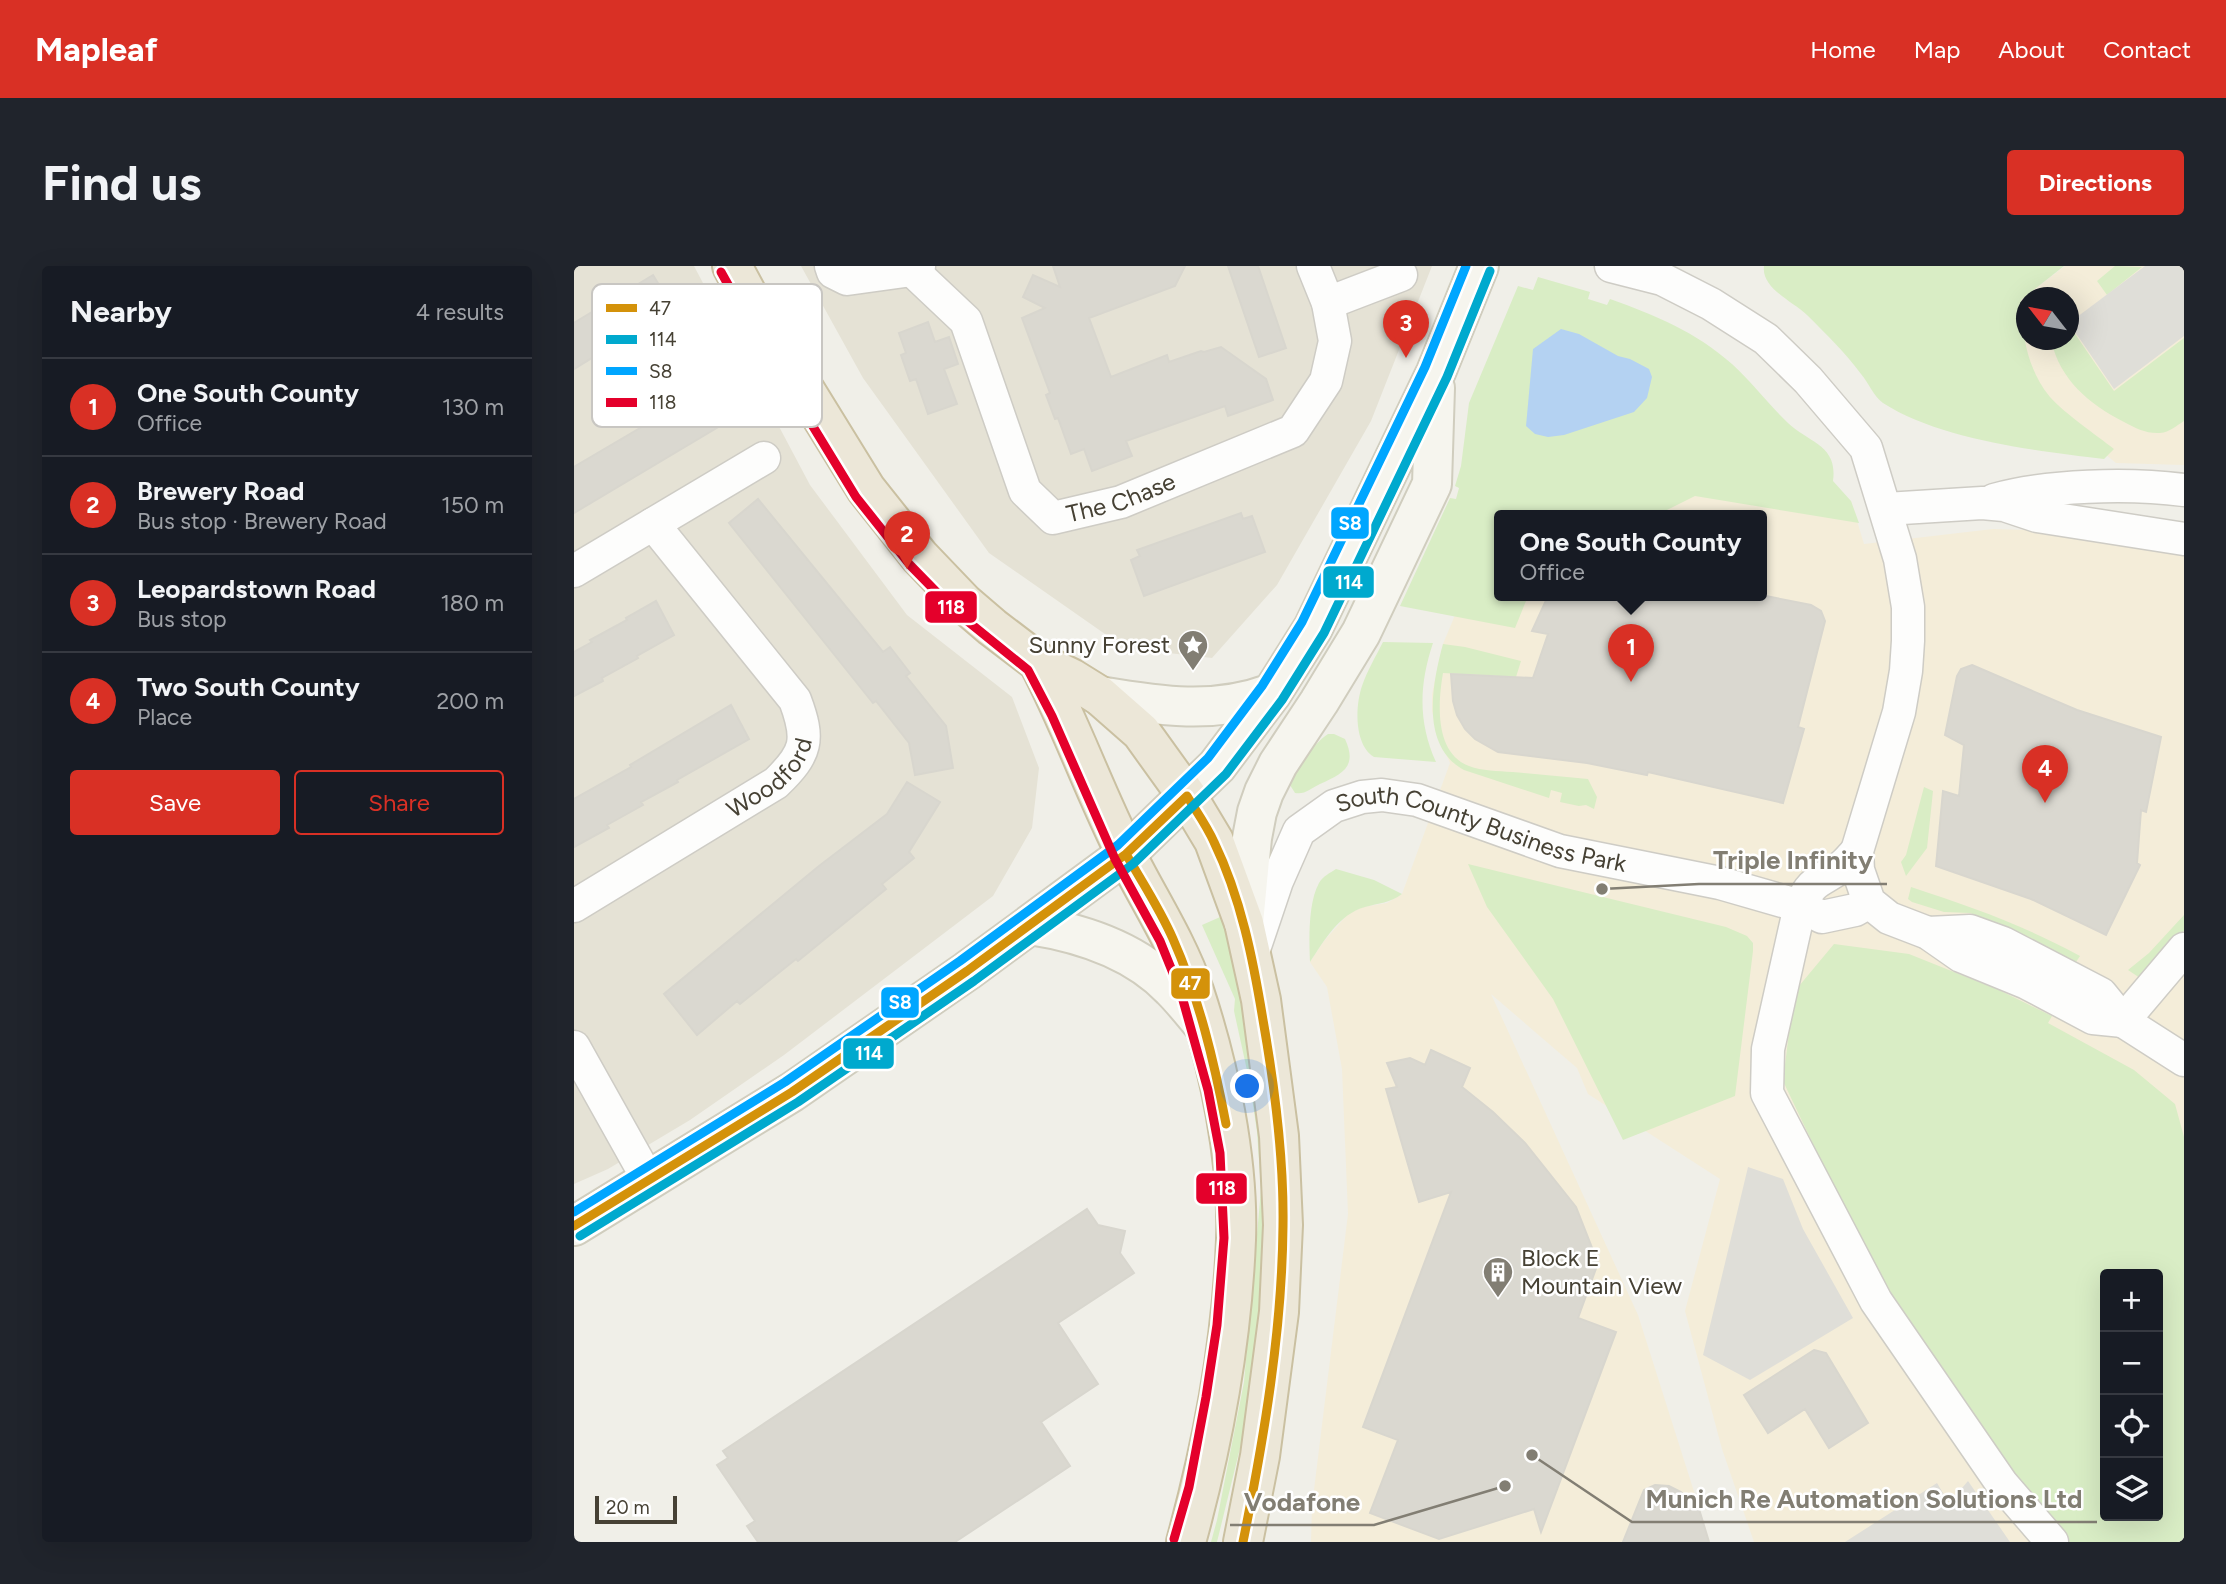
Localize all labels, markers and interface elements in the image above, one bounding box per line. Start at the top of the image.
text: Mapleaf [35,30,158,69]
text: Home [1810,35,1876,64]
text: Map [1914,35,1960,64]
text: About [1998,35,2065,64]
text: Contact [2103,35,2191,64]
button: Directions [2007,150,2184,215]
text: Find us [42,153,201,212]
legend [592,284,822,427]
north arrow [2016,287,2079,350]
text: Nearby [70,293,172,330]
text: 47 [649,297,671,320]
text: 4 results [416,298,504,326]
pin: 3 [1383,300,1429,358]
text: 114 [649,328,677,351]
text: S8 [649,360,672,383]
text: One South County [137,377,359,409]
text: 118 [649,391,676,414]
text: 1 [88,393,98,421]
text: 130 m [442,393,504,421]
text: Office [137,409,202,437]
street label: The Chase [1064,466,1179,528]
text: Brewery Road [137,475,305,507]
text: 2 [86,491,100,519]
text: 150 m [441,491,504,519]
line badge: S8 [1330,506,1370,540]
text: Bus stop · Brewery Road [137,507,387,535]
popup [1494,510,1767,601]
pin: 2 [884,511,930,569]
text: S8 [1338,512,1362,535]
text: One South County [1520,526,1741,558]
text: Office [1520,558,1585,586]
line badge: 114 [1322,565,1375,599]
text: 114 [1335,571,1363,594]
text: Leopardstown Road [137,573,376,605]
text: 3 [87,589,99,617]
text: 180 m [440,589,504,617]
line badge: 118 [924,590,978,624]
text: 118 [937,596,965,619]
text: Bus stop [137,605,227,633]
pin: 1 [1608,624,1654,682]
place icon: Sunny Forest [1176,628,1210,672]
place label: Sunny Forest [1028,630,1170,659]
text: Two South County [137,671,360,703]
text: 4 [86,687,100,715]
text: 200 m [436,687,504,715]
text: Place [137,703,192,731]
street label: Woodford [721,735,818,824]
pin: 4 [2022,745,2068,803]
button: Save [70,770,280,835]
button: Share [294,770,504,835]
street label: South County Business Park [1332,780,1629,878]
callout: Triple Infinity [1699,837,1887,884]
text: Triple Infinity [1713,844,1873,876]
line badge: 47 [1170,967,1211,1000]
text: 47 [1179,972,1201,995]
line badge: S8 [880,986,920,1019]
text: S8 [888,991,912,1014]
line badge: 114 [842,1037,895,1070]
text: 114 [855,1042,883,1065]
your location [1230,1069,1264,1103]
line badge: 118 [1195,1172,1248,1205]
text: 118 [1208,1177,1236,1200]
place label: Block E Mountain View [1521,1243,1682,1300]
building icon: Block E Mountain View [1481,1255,1515,1299]
map controls [2100,1269,2163,1521]
button: + [2100,1269,2163,1332]
button: − [2100,1332,2163,1395]
button: locate [2100,1395,2163,1458]
button: layers [2100,1458,2163,1521]
callout: Munich Re Automation Solutions Ltd [1632,1475,2097,1522]
callout: Vodafone [1230,1478,1374,1525]
text: Munich Re Automation Solutions Ltd [1646,1483,2082,1515]
text: Vodafone [1244,1486,1360,1518]
scale bar [595,1493,677,1525]
text: 20 m [606,1496,650,1519]

